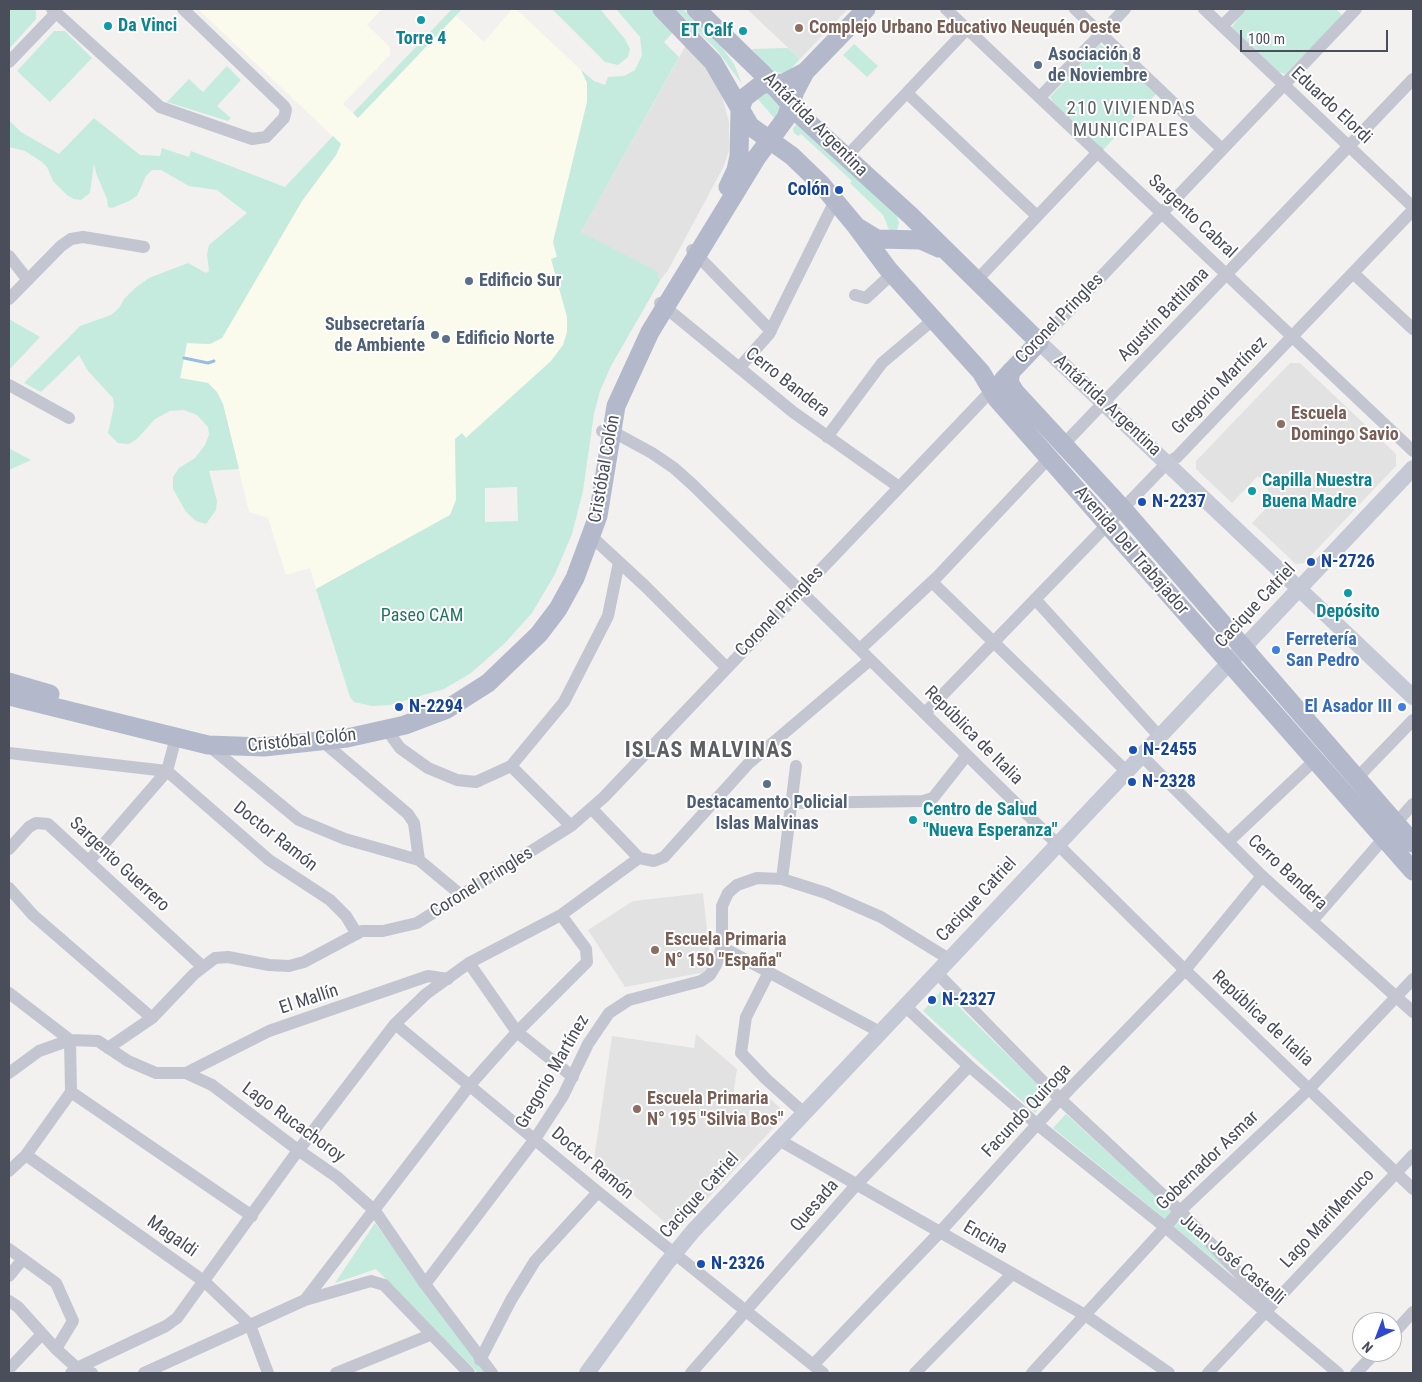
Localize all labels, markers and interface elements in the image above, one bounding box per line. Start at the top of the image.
marker: Torre 4 [415,14,427,26]
place label: Da Vinci [118,15,177,37]
place label: Complejo Urbano Educativo Neuquén Oeste [809,17,1121,39]
marker: Da Vinci [102,20,114,32]
place label: ET Calf [681,20,733,42]
scale bar [1242,20,1390,52]
marker: Complejo Urbano Educativo Neuquén Oeste [793,22,805,34]
marker: ET Calf [737,25,749,37]
place label: Torre 4 [396,28,446,50]
text: 100 m [1248,30,1285,48]
place label: Asociación 8 de Noviembre [1048,44,1147,86]
marker: Asociación 8 de Noviembre [1032,59,1044,71]
street label: Eduardo Elordi [1286,63,1376,149]
street label: Antártida Argentina [758,68,872,182]
district label: 210 VIVIENDAS MUNICIPALES [1065,98,1197,142]
street label: Sargento Cabral [1143,170,1241,264]
place label: Colón [787,179,829,201]
marker: Colón [833,184,845,196]
street label: Agustín Battilana [1114,264,1214,366]
street label: Coronel Pringles [1012,269,1108,369]
place label: Edificio Sur [479,270,561,292]
marker: Edificio Sur [463,275,475,287]
place label: Subsecretaría de Ambiente [325,314,425,356]
place label: Edificio Norte [456,328,554,350]
marker: Subsecretaría de Ambiente [429,329,441,341]
marker: Edificio Norte [440,333,452,345]
street label: Gregorio Martínez [1168,333,1272,439]
street label: Cerro Bandera [741,343,833,423]
street label: Antártida Argentina [1049,351,1165,461]
place label: Escuela Domingo Savio [1291,403,1399,446]
street label: Cristóbal Colón [585,413,625,525]
marker: Escuela Domingo Savio [1275,418,1287,430]
place label: Capilla Nuestra Buena Madre [1262,470,1372,512]
street label: Avenida Del Trabajador [1069,482,1193,620]
marker: Capilla Nuestra Buena Madre [1246,485,1258,497]
place label: N-2237 [1152,491,1206,513]
marker: N-2237 [1136,496,1148,508]
place label: N-2726 [1321,551,1375,573]
marker: N-2726 [1305,556,1317,568]
street label: Cacique Catriel [1211,559,1301,653]
street label: Coronel Pringles [732,562,828,662]
marker: Depósito [1342,587,1354,599]
place label: Depósito [1316,601,1380,623]
park label: Paseo CAM [381,605,463,627]
place label: Ferretería San Pedro [1286,629,1359,672]
marker: Ferretería San Pedro [1270,644,1282,656]
street label: República de Italia [919,682,1027,790]
place label: N-2294 [409,696,463,718]
place label: El Asador III [1305,696,1392,718]
marker: N-2294 [393,701,405,713]
marker: El Asador III [1396,701,1408,713]
street label: Cristóbal Colón [247,725,357,757]
district label: ISLAS MALVINAS [623,738,795,764]
place label: N-2455 [1143,739,1197,761]
marker: N-2455 [1127,744,1139,756]
place label: N-2328 [1142,771,1196,793]
marker: N-2328 [1126,776,1138,788]
marker: Destacamento Policial Islas Malvinas [761,778,773,790]
place label: Destacamento Policial Islas Malvinas [687,792,847,834]
street label: Doctor Ramón [229,797,321,877]
place label: Centro de Salud "Nueva Esperanza" [923,799,1058,842]
street label: Sargento Guerrero [64,813,174,917]
marker: Centro de Salud "Nueva Esperanza" [907,814,919,826]
street label: Cerro Bandera [1243,831,1331,915]
street label: Coronel Pringles [427,843,537,923]
street label: Cacique Catriel [932,853,1022,947]
place label: Escuela Primaria N° 150 "España" [665,929,786,972]
marker: Escuela Primaria N° 150 "España" [649,944,661,956]
street label: República de Italia [1207,967,1317,1071]
street label: El Mallín [277,980,341,1020]
place label: N-2327 [942,989,996,1011]
marker: N-2327 [926,994,938,1006]
street label: Gregorio Martínez [512,1011,594,1133]
street label: Facundo Quiroga [978,1060,1076,1162]
street label: Lago Rucachoroy [237,1078,349,1168]
place label: Escuela Primaria N° 195 "Silvia Bos" [647,1088,783,1130]
marker: Escuela Primaria N° 195 "Silvia Bos" [631,1103,643,1115]
street label: Gobernador Asmar [1152,1107,1264,1215]
street label: Doctor Ramón [546,1123,638,1205]
street label: Cacique Catriel [656,1149,744,1243]
street label: Lago MariMenuco [1277,1165,1379,1273]
street label: Quesada [786,1175,844,1237]
street label: Juan José Castelli [1175,1210,1289,1310]
street label: Magaldi [142,1212,202,1262]
street label: Encina [959,1217,1011,1259]
place label: N-2326 [711,1253,765,1275]
marker: N-2326 [695,1258,707,1270]
north arrow [1352,1312,1402,1362]
text: N [1359,1338,1376,1356]

